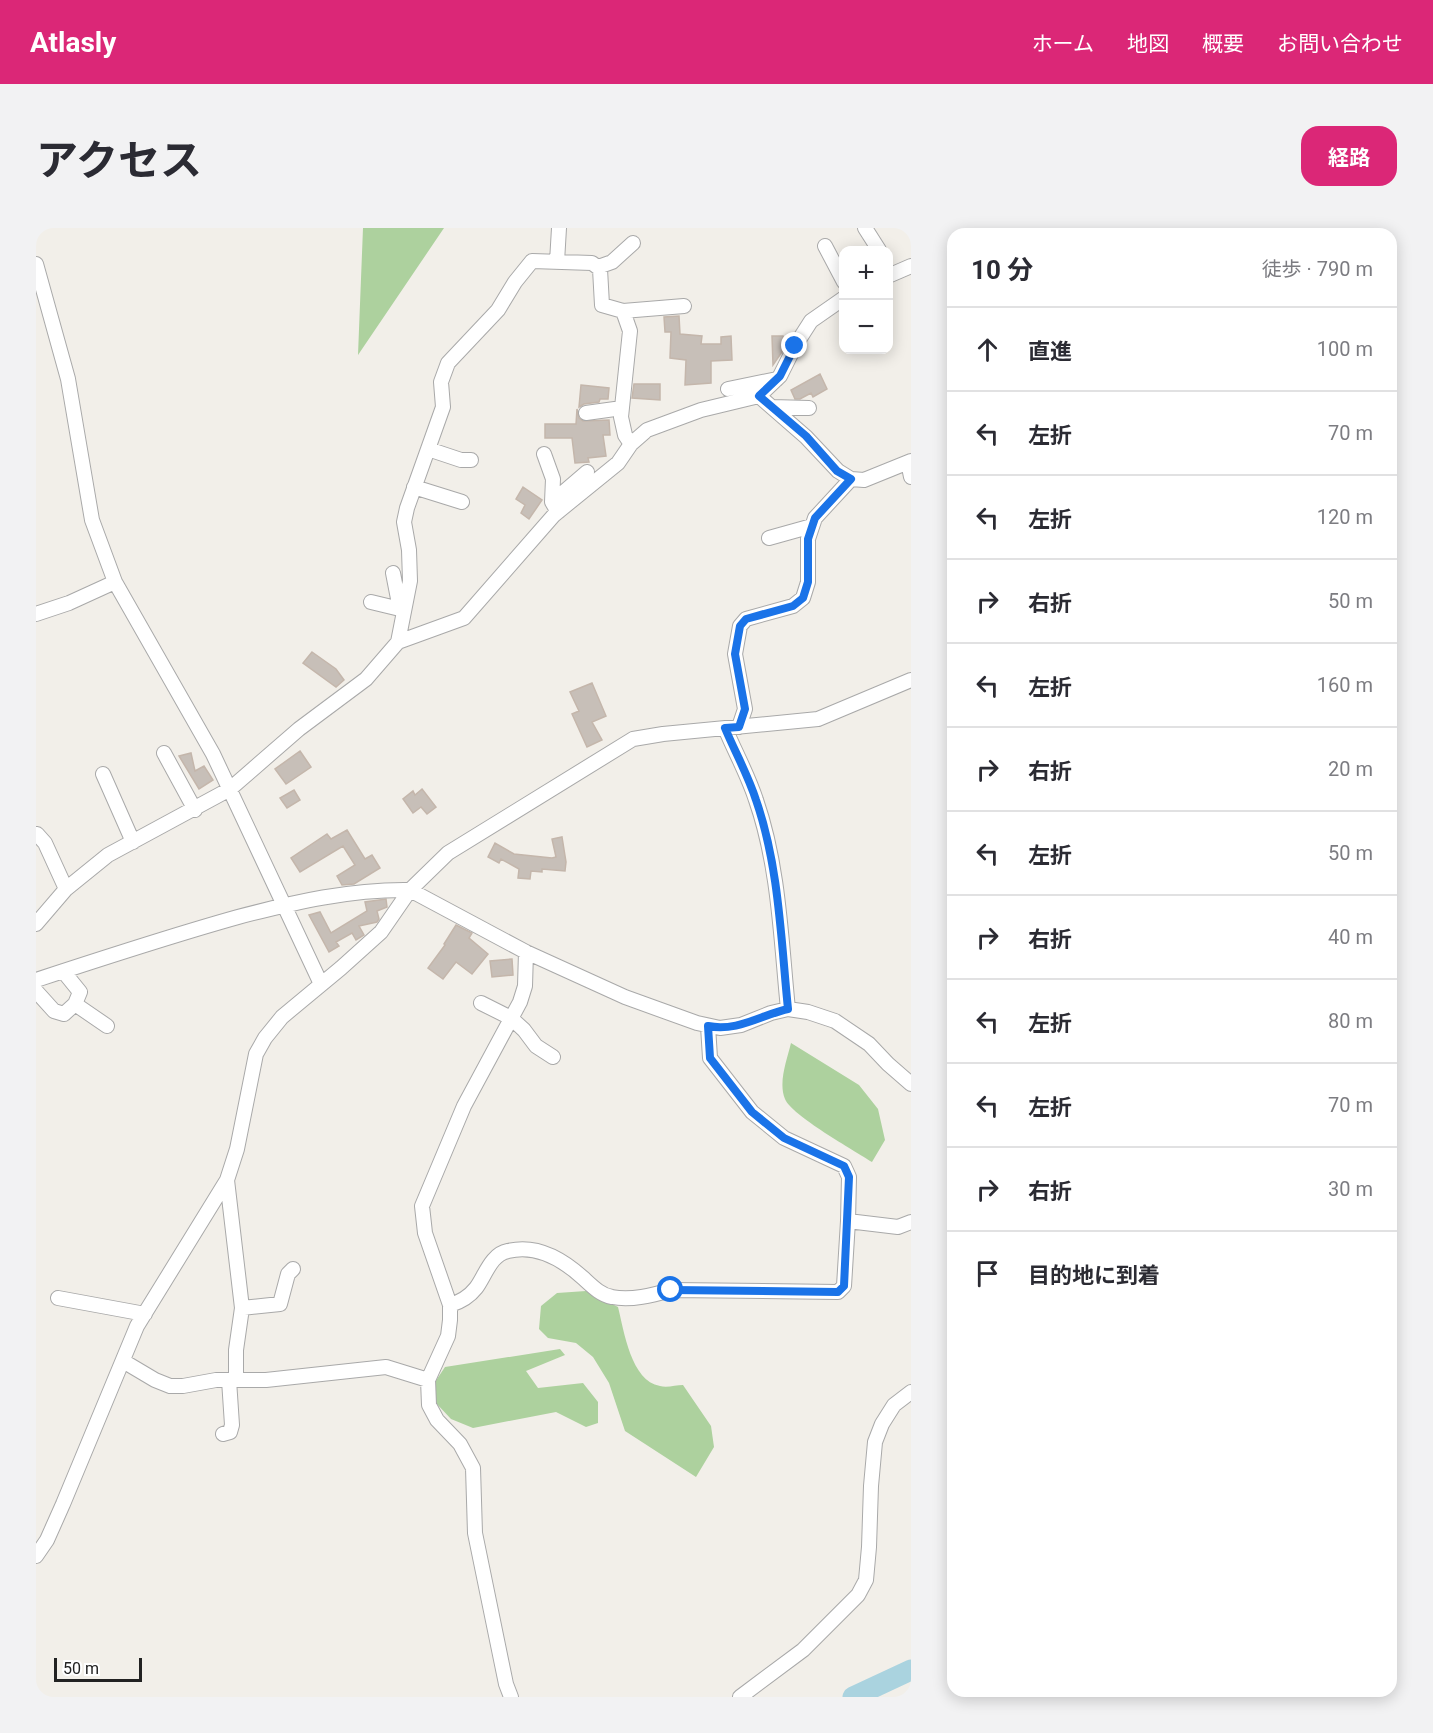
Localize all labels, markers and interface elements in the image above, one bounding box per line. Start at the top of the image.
text: Atlasly [30,26,116,59]
text: ホーム [1032,32,1094,56]
text: 地図 [1127,32,1169,56]
text: 概要 [1202,32,1244,56]
text: お問い合わせ [1277,32,1403,56]
button: 経路 [1301,126,1397,186]
text: アクセス [36,136,202,185]
map controls [839,246,893,354]
button: + [839,246,893,300]
text: 10 分 [971,255,1033,285]
text: 徒歩 · 790 m [1262,257,1373,281]
button: − [839,300,893,354]
route end [781,332,807,358]
icon: ahead [971,333,1004,366]
text: 100 m [1317,337,1373,361]
text: 直進 [1028,339,1072,364]
icon: left [971,417,1004,450]
text: 70 m [1328,421,1373,445]
text: 左折 [1028,423,1072,448]
icon: left [971,501,1004,534]
text: 120 m [1317,505,1373,529]
text: 左折 [1028,507,1072,532]
icon: right [971,585,1004,618]
text: 50 m [1328,589,1373,613]
text: 右折 [1028,591,1072,616]
icon: left [971,669,1004,702]
text: 160 m [1317,673,1373,697]
text: 左折 [1028,675,1072,700]
icon: right [971,753,1004,786]
text: 20 m [1328,757,1373,781]
text: 右折 [1028,759,1072,784]
icon: left [971,837,1004,870]
text: 50 m [1328,841,1373,865]
text: 左折 [1028,843,1072,868]
icon: right [971,921,1004,954]
text: 40 m [1328,925,1373,949]
text: 右折 [1028,927,1072,952]
icon: left [971,1005,1004,1038]
text: 80 m [1328,1009,1373,1033]
text: 左折 [1028,1011,1072,1036]
icon: left [971,1089,1004,1122]
text: 70 m [1328,1093,1373,1117]
text: 左折 [1028,1095,1072,1120]
icon: right [971,1173,1004,1206]
text: 30 m [1328,1177,1373,1201]
text: 右折 [1028,1179,1072,1204]
icon: arrive [971,1257,1004,1290]
text: 目的地に到着 [1028,1263,1160,1288]
route start [657,1276,683,1302]
scale bar [54,1655,142,1682]
text: 50 m [63,1659,99,1678]

